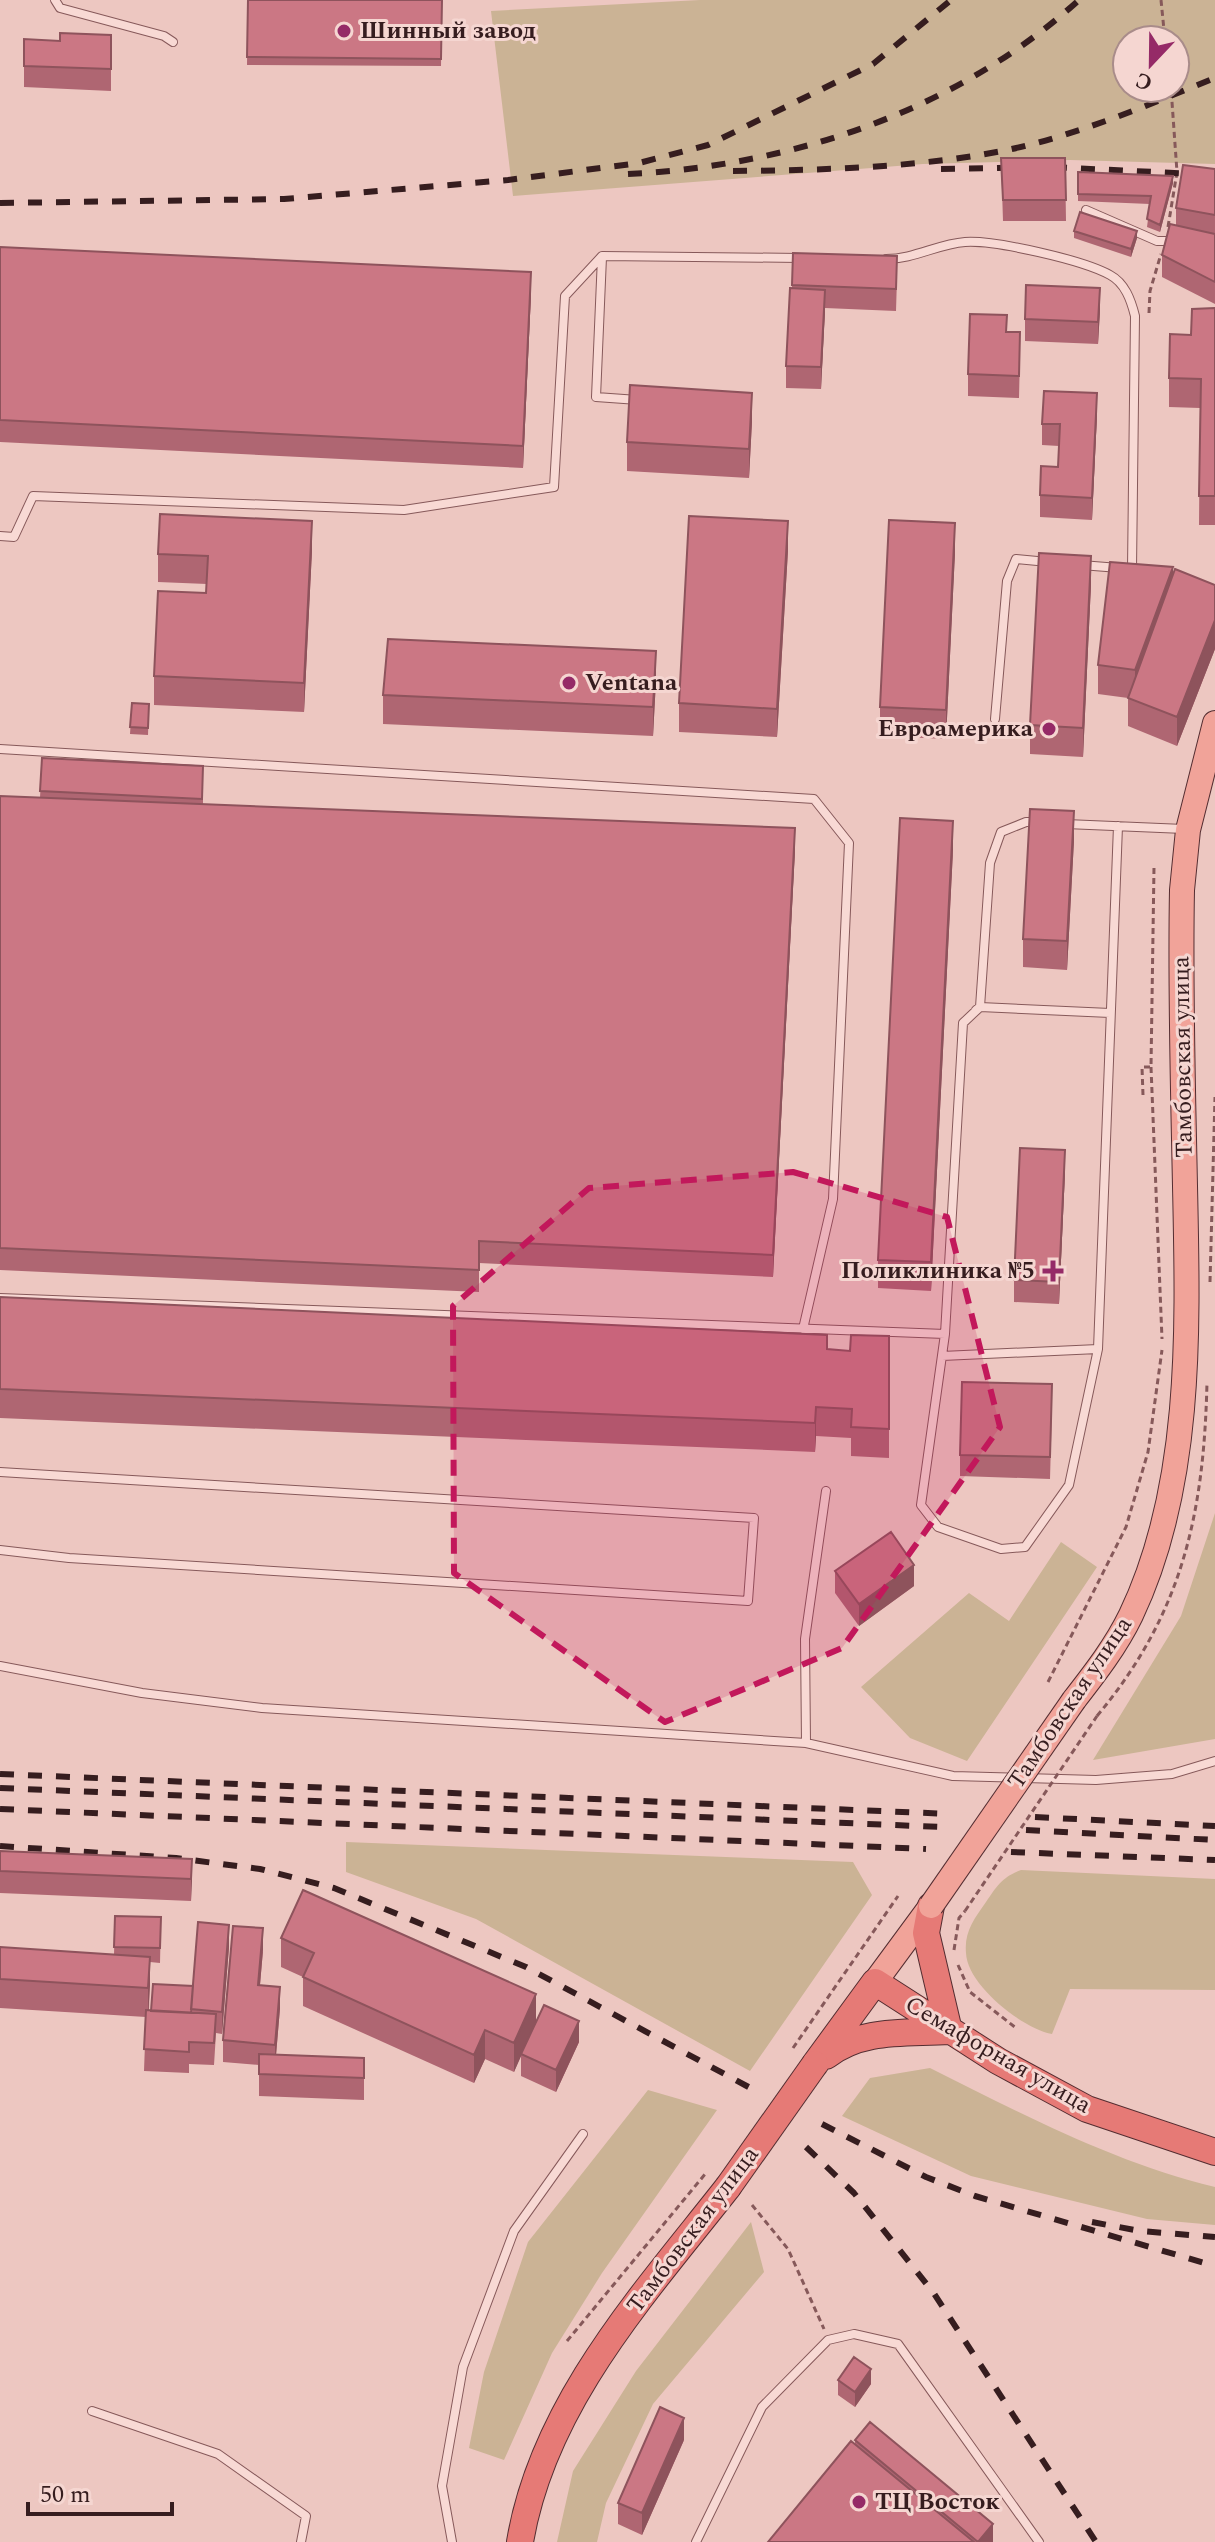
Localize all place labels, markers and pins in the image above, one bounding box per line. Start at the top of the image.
place label: Шинный завод [360,13,536,49]
marker: Шинный завод [335,22,353,40]
place label: Ventana [585,665,678,701]
marker: Ventana [560,674,578,692]
place label: Евроамерика [878,711,1034,747]
marker: Евроамерика [1040,720,1058,738]
place label: Поликлиника №5 [841,1253,1035,1289]
marker: Поликлиника №5 [1042,1260,1064,1282]
place label: ТЦ Восток [875,2484,1000,2520]
marker: ТЦ Восток [850,2493,868,2511]

